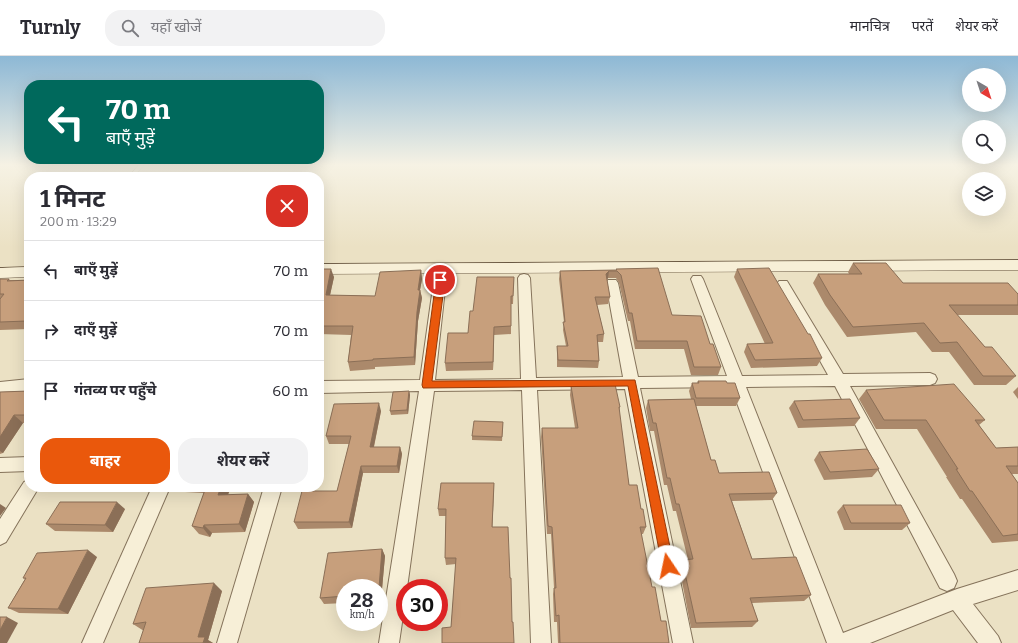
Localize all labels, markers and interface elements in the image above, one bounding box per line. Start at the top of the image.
search box [105,10,385,46]
text: Turnly [20,16,81,39]
icon: search [119,17,141,39]
text: यहाँ खोजें [151,18,202,36]
text: मानचित्र [850,18,890,35]
text: परतें [912,18,933,35]
text: शेयर करें [955,18,998,35]
north arrow [962,68,1006,112]
map controls [962,68,1006,216]
text: 70 m [106,93,170,126]
icon: left [40,96,92,148]
button: search [962,120,1006,164]
text: बाएँ मुड़ें [106,127,155,149]
button: layers [962,172,1006,216]
text: 1 मिनट [40,185,105,213]
button: close [266,185,308,227]
text: 200 m · 13:29 [40,214,117,229]
icon: left [40,260,62,282]
text: बाएँ मुड़ें [74,261,118,279]
text: 70 m [274,262,308,280]
pin [423,263,457,297]
icon: arrive [429,269,451,291]
icon: right [40,320,62,342]
text: दाएँ मुड़ें [74,321,117,339]
text: 70 m [274,322,308,340]
icon: arrive [40,380,62,402]
text: गंतव्य पर पहुँचे [74,381,157,399]
text: 60 m [272,382,308,400]
button: बाहर [40,438,170,484]
button: शेयर करें [178,438,308,484]
position arrow [647,545,689,587]
speed limit sign: 30 [396,579,448,631]
text: 28 [350,588,374,612]
text: km/h [350,609,374,621]

